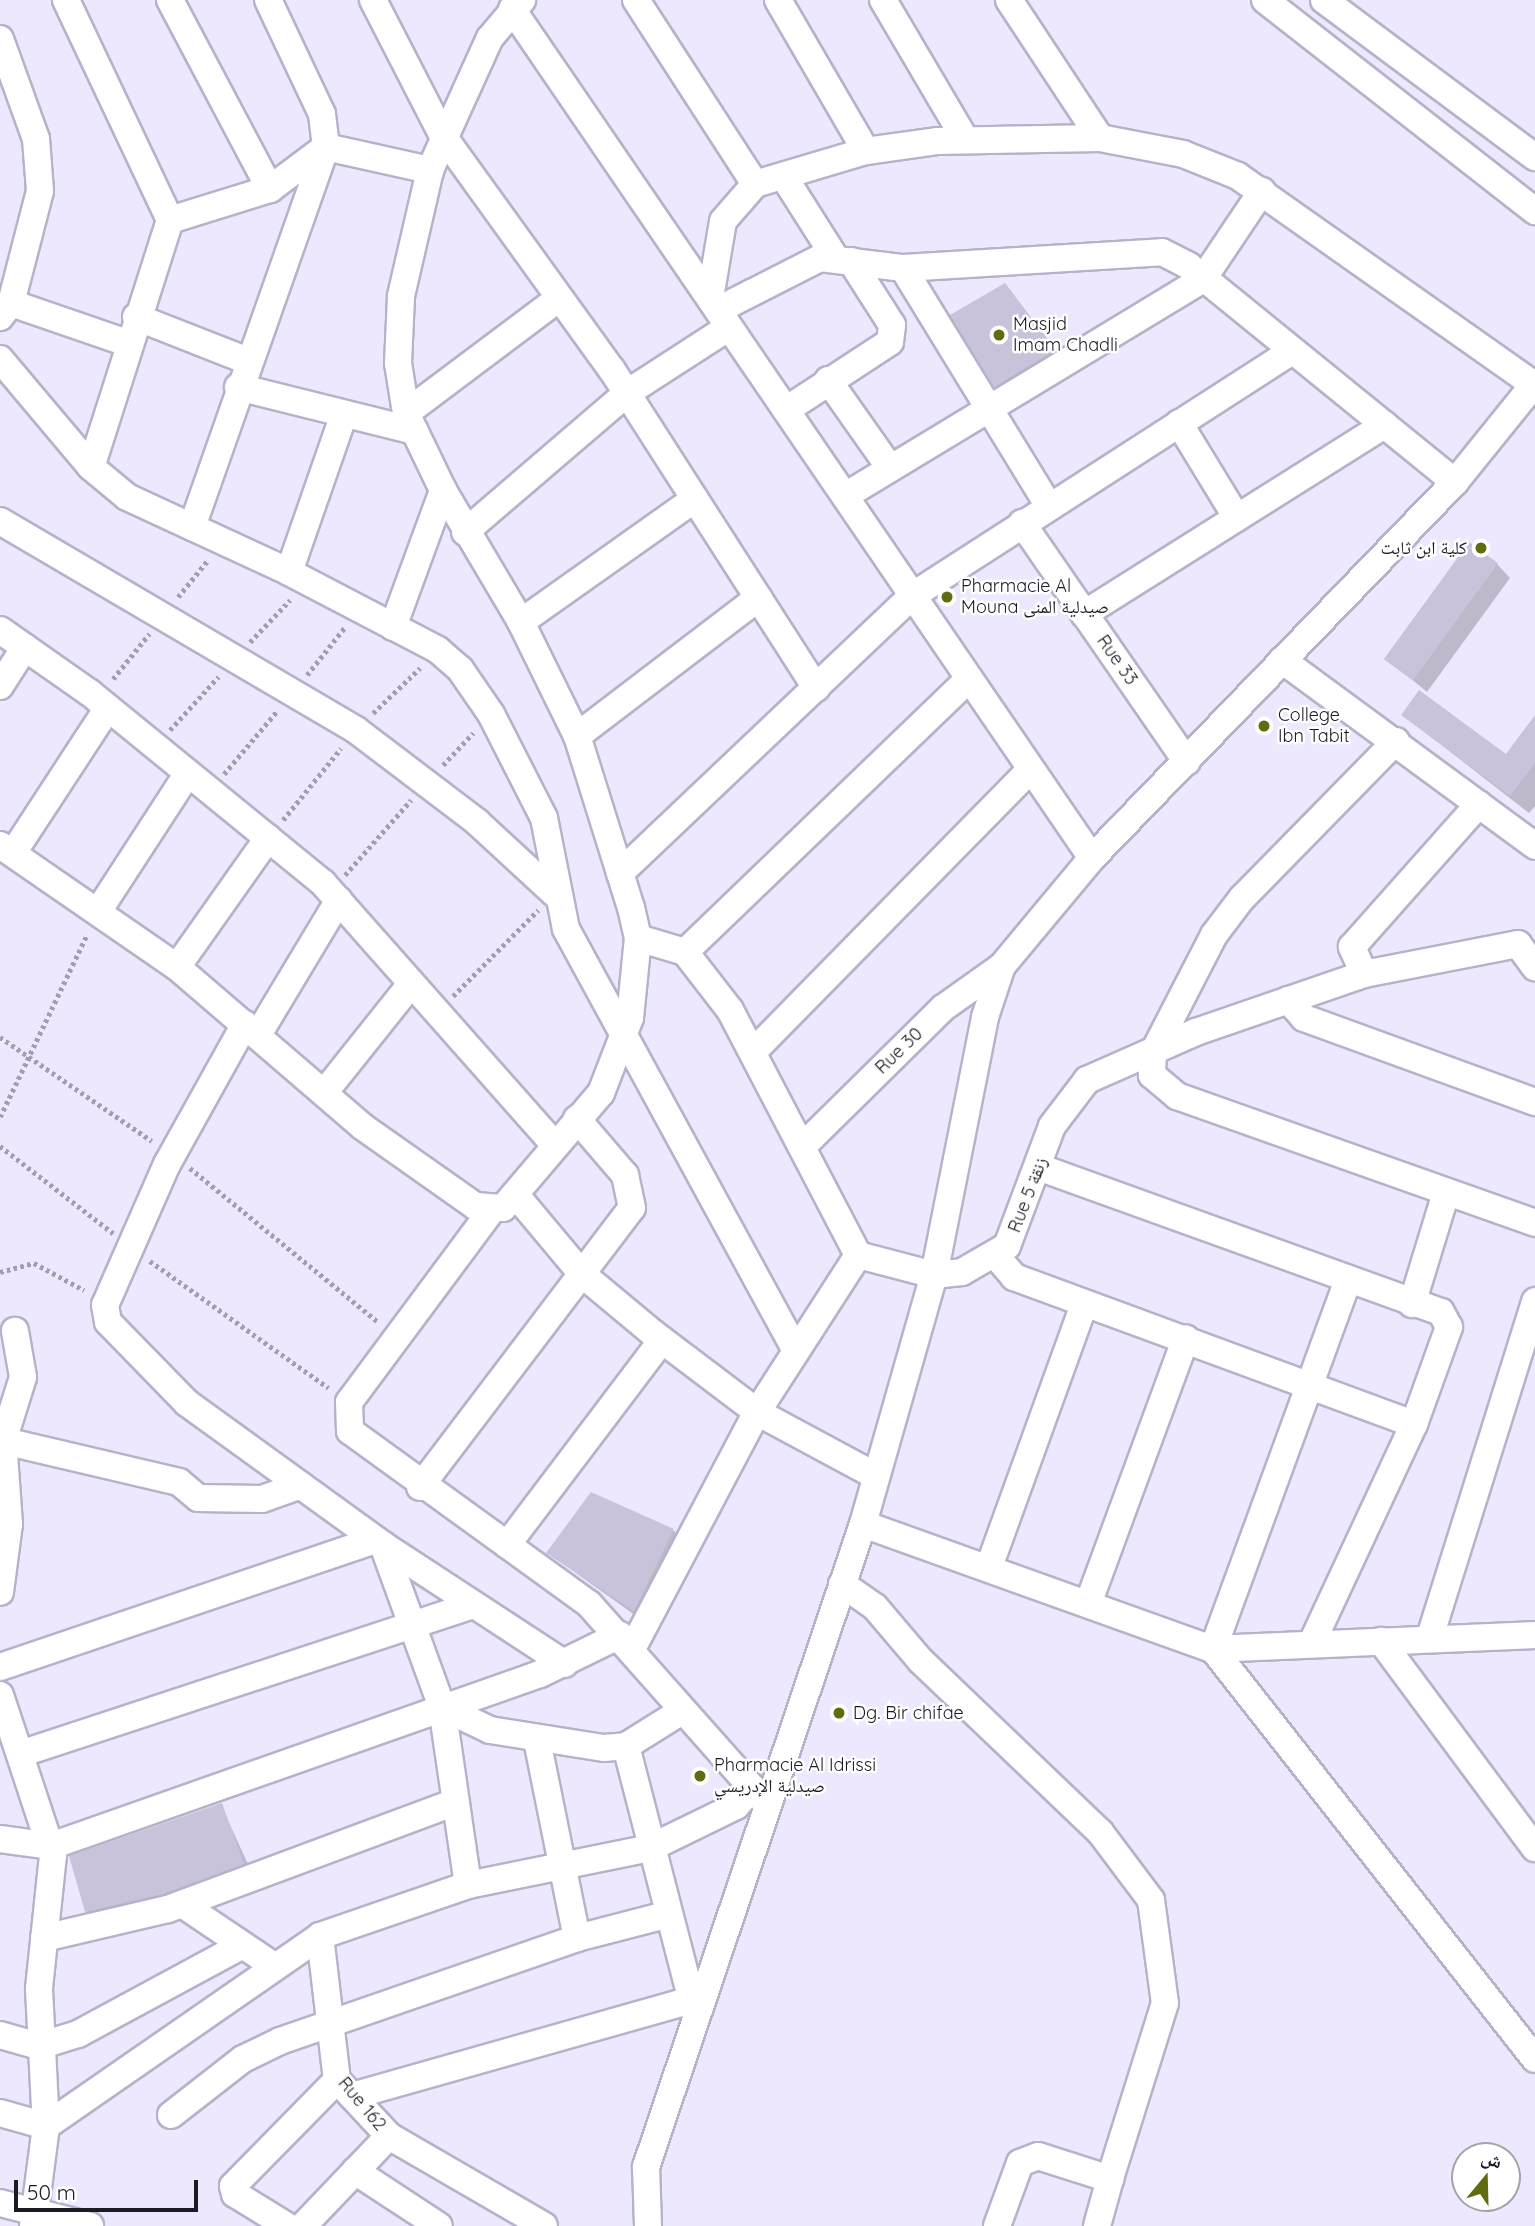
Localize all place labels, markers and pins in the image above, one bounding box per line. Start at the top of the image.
place label: Masjid Imam Chadli [1013,314,1118,356]
marker: Masjid Imam Chadli [991,327,1007,343]
place label: كلية ابن ثابت [1381,537,1467,559]
marker: كلية ابن ثابت [1473,540,1489,556]
place label: Pharmacie Al Mouna صيدلية المنى [961,576,1109,618]
marker: Pharmacie Al Mouna صيدلية المنى [939,589,955,605]
place label: College Ibn Tabit [1278,705,1350,748]
marker: College Ibn Tabit [1256,718,1272,734]
place label: Dg. Bir chifae [853,1702,964,1724]
marker: Dg. Bir chifae [831,1705,847,1721]
place label: Pharmacie Al Idrissi صيدلية الإدريسي [714,1755,876,1798]
marker: Pharmacie Al Idrissi صيدلية الإدريسي [692,1768,708,1784]

